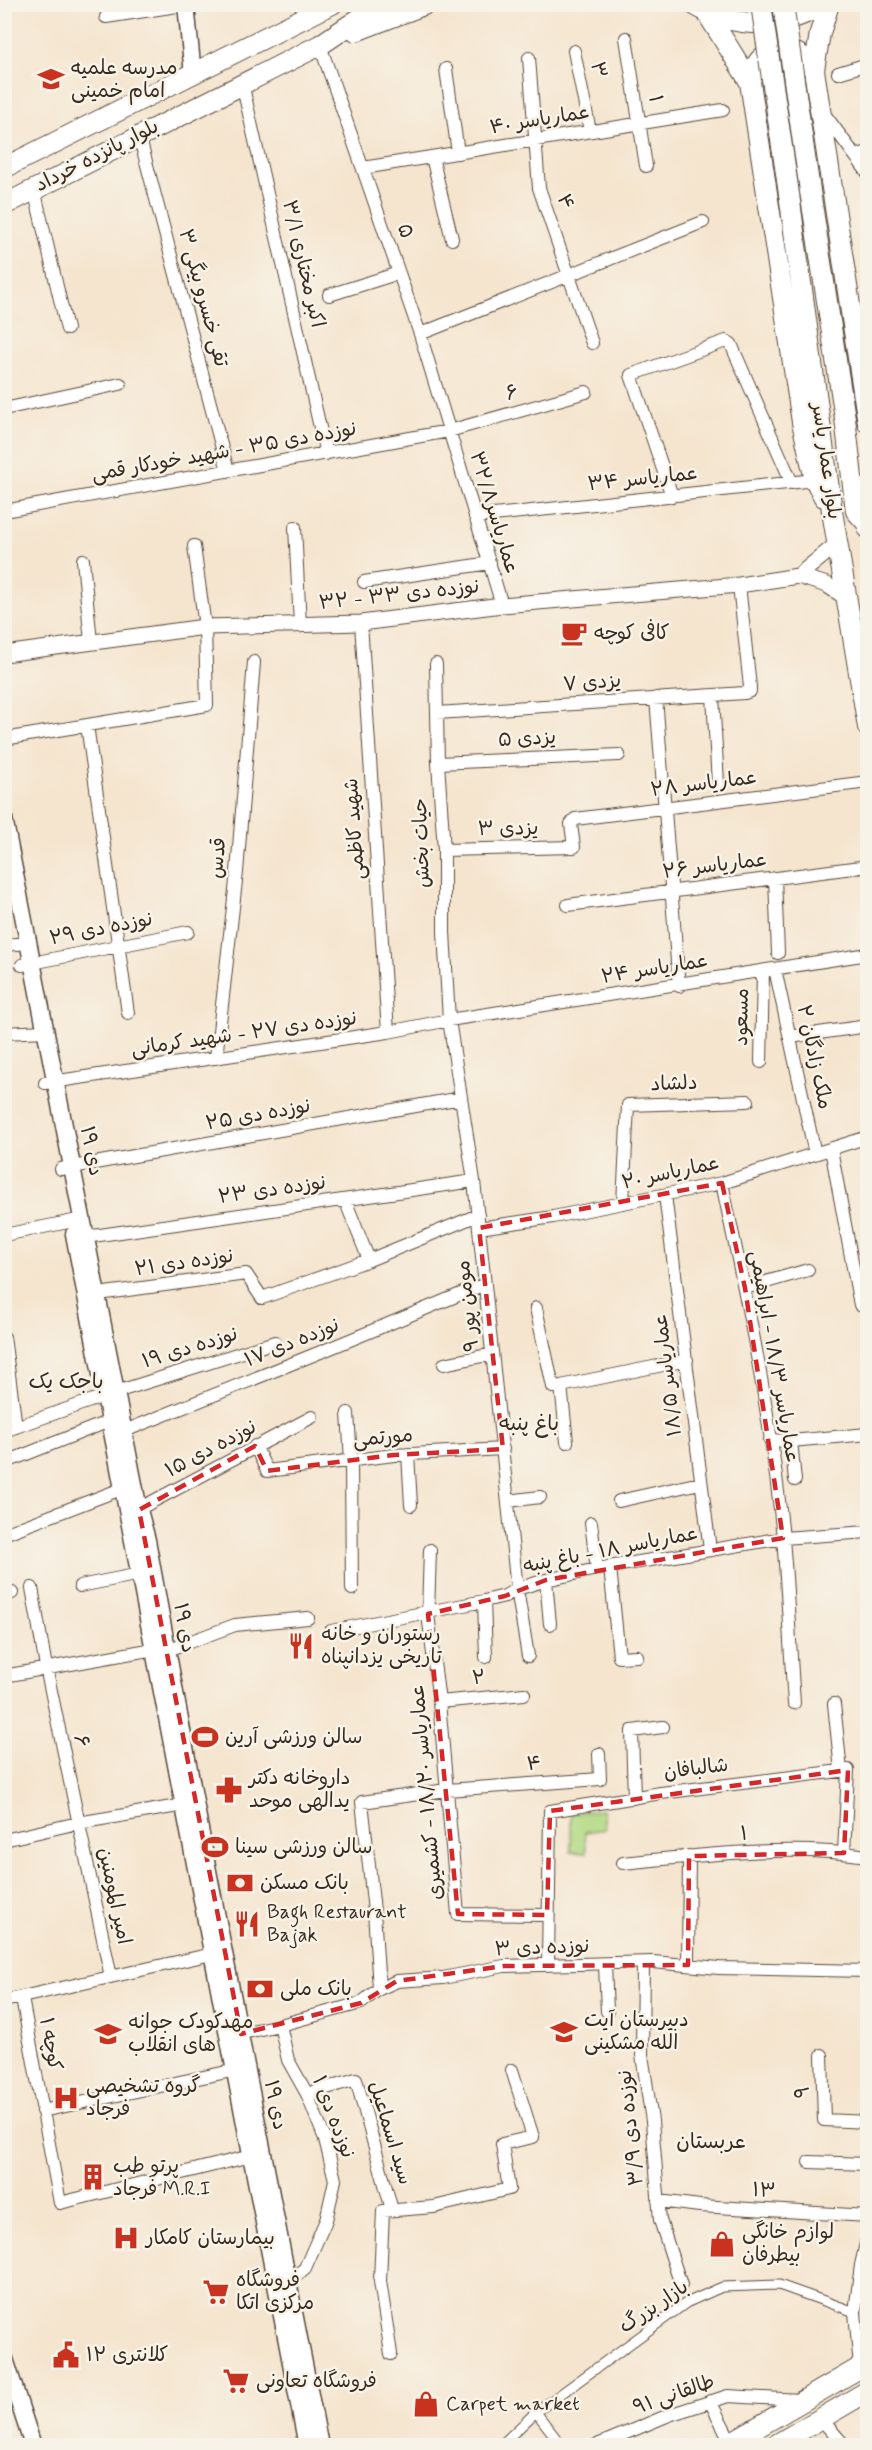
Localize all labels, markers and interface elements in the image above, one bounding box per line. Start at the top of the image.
place label: مدرسه علمیه امام خمینی [71,55,178,105]
street label: ۳ [583,59,613,81]
school or university icon: مدرسه علمیه امام خمینی [36,64,66,94]
street label: ۱ [641,93,669,105]
street label: عماریاسر ۴۰ [488,99,592,141]
street label: بلوار پانزده خرداد [30,113,164,199]
street label: ۴ [550,190,580,214]
street label: ۳/۱ اکبر مختاری [275,198,331,330]
street label: ۵ [390,220,420,242]
street label: ۳ تقی خسرو بیگی [172,226,234,370]
street label: ۶ [502,378,522,408]
street label: بلوار عمار یاسر [804,399,848,521]
street label: نوزده دی ۳۵ - شهید خودکار قمی [89,415,359,489]
street label: عماریاسر۳۲/۸ [462,448,526,578]
street label: عماریاسر ۳۴ [586,460,700,498]
street label: ۳۲ - نوزده دی ۳۳ [317,573,481,617]
cafe icon: کافی کوچه [559,618,589,648]
place label: کافی کوچه [594,619,670,647]
street label: یزدی ۷ [562,667,622,699]
street label: یزدی ۵ [497,724,557,754]
street label: عماریاسر ۲۸ [649,764,759,804]
street label: شهید کاظمی [338,777,372,881]
street label: حیات بخش [407,798,437,888]
street label: یزدی ۳ [477,815,539,843]
street label: قدس [203,836,233,880]
street label: عماریاسر ۲۶ [661,846,769,886]
street label: نوزده دی ۲۹ [47,906,155,952]
street label: عماریاسر ۲۴ [599,947,711,991]
street label: مسعود [728,988,756,1046]
street label: ۲ ملک زادگان [790,1002,838,1112]
street label: نوزده دی ۲۷ - شهید کرمانی [129,1005,359,1063]
street label: دلشاد [650,1070,698,1098]
street label: نوزده دی ۲۵ [203,1093,313,1137]
street label: ۱۹ دی [73,1124,109,1178]
street label: عماریاسر ۲۰ [619,1149,723,1197]
street label: نوزده دی ۲۳ [216,1169,328,1211]
street label: نوزده دی ۲۱ [133,1243,235,1283]
street label: عماریاسر ۱۸/۳ - ابراهیمی [742,1249,806,1465]
street label: مومن پور ۹ [450,1259,486,1353]
street label: نوزده دی ۱۷ [241,1312,343,1374]
street label: عماریاسر ۱۸/۵ [647,1312,689,1438]
street label: نوزده دی ۱۹ [139,1321,241,1375]
district label: باجک یک [28,1368,104,1396]
district label: باغ پنبه [499,1410,559,1438]
street label: نوزده دی ۱۵ [161,1414,261,1484]
street label: مورتمی [352,1422,414,1454]
street label: عماریاسر ۱۸ - باغ پنبه [521,1520,701,1580]
street label: ۱۹ دی [166,1601,202,1655]
place label: رستوران و خانه تاریخی یزدانپناه [321,1621,442,1671]
restaurant icon: رستوران و خانه تاریخی یزدانپناه [286,1631,316,1661]
street label: ۲ [471,1664,487,1692]
street label: عماریاسر ۱۸/۲۰ - کشمیری [404,1683,450,1901]
sports icon: سالن ورزشی آرین [190,1722,220,1752]
place label: سالن ورزشی آرین [225,1724,363,1751]
street label: ۶ [67,1732,95,1750]
street label: ۴ [526,1750,542,1778]
street label: شالبافان [662,1752,730,1786]
place label: داروخانه دکتر یدالهی موحد [247,1765,350,1815]
pharmacy icon: داروخانه دکتر یدالهی موحد [214,1775,244,1805]
street label: ۱ [740,1820,748,1848]
sports icon: سالن ورزشی سینا [200,1832,230,1862]
place label: سالن ورزشی سینا [235,1834,373,1861]
street label: امیر المومنین [91,1845,137,1947]
bank icon: بانک مسکن [225,1868,255,1898]
place label: بانک مسکن [260,1870,349,1897]
place label: Bagh Restaurant Bajak [267,1899,407,1949]
restaurant icon: Bagh Restaurant Bajak [232,1909,262,1939]
street label: نوزده دی ۳ [494,1933,590,1963]
bank icon: بانک ملی [245,1974,275,2004]
place label: بانک ملی [280,1976,352,2003]
place label: دبیرستان آیت الله مشکینی [584,2007,689,2057]
place label: مهدکودک جوانه های انقلاب [128,2009,253,2059]
street label: کوچه ۱ [32,2015,68,2073]
school or university icon: دبیرستان آیت الله مشکینی [549,2017,579,2047]
school or university icon: مهدکودک جوانه های انقلاب [93,2019,123,2049]
street label: نوزده دی ۳/۹ [611,2069,651,2187]
street label: نوزده دی ۱ [305,2072,361,2162]
place label: گروه تشخیصی فرجاد [86,2073,201,2123]
street label: ۱۹ دی [257,2078,293,2132]
street label: سید اسماعیل [361,2078,419,2188]
hospital icon: گروه تشخیصی فرجاد [51,2083,81,2113]
street label: ۹ [789,2085,817,2099]
district label: عربستان [676,2128,746,2156]
place label: پرتو طب فرجاد M.R.I [113,2153,211,2203]
building icon: پرتو طب فرجاد M.R.I [78,2162,108,2192]
street label: ۱۳ [751,2177,777,2205]
place label: لوازم خانگی بیطرفان [742,2219,834,2269]
hospital icon: بیمارستان کامکار [111,2223,141,2253]
place label: بیمارستان کامکار [144,2225,275,2252]
shop icon: لوازم خانگی بیطرفان [707,2229,737,2259]
place label: فروشگاه مرکزی اتکا [236,2267,314,2317]
street label: بازار بزرگ [614,2274,694,2340]
supermarket icon: فروشگاه مرکزی اتکا [201,2277,231,2307]
public building icon: کلانتری ۱۲ [51,2340,81,2370]
place label: کلانتری ۱۲ [86,2342,168,2369]
supermarket icon: فروشگاه تعاونی [221,2366,251,2396]
place label: فروشگاه تعاونی [256,2368,377,2395]
street label: طالقانی ۹۱ [630,2368,718,2422]
shop icon: Carpet market [411,2389,441,2419]
place label: Carpet market [446,2391,580,2418]

